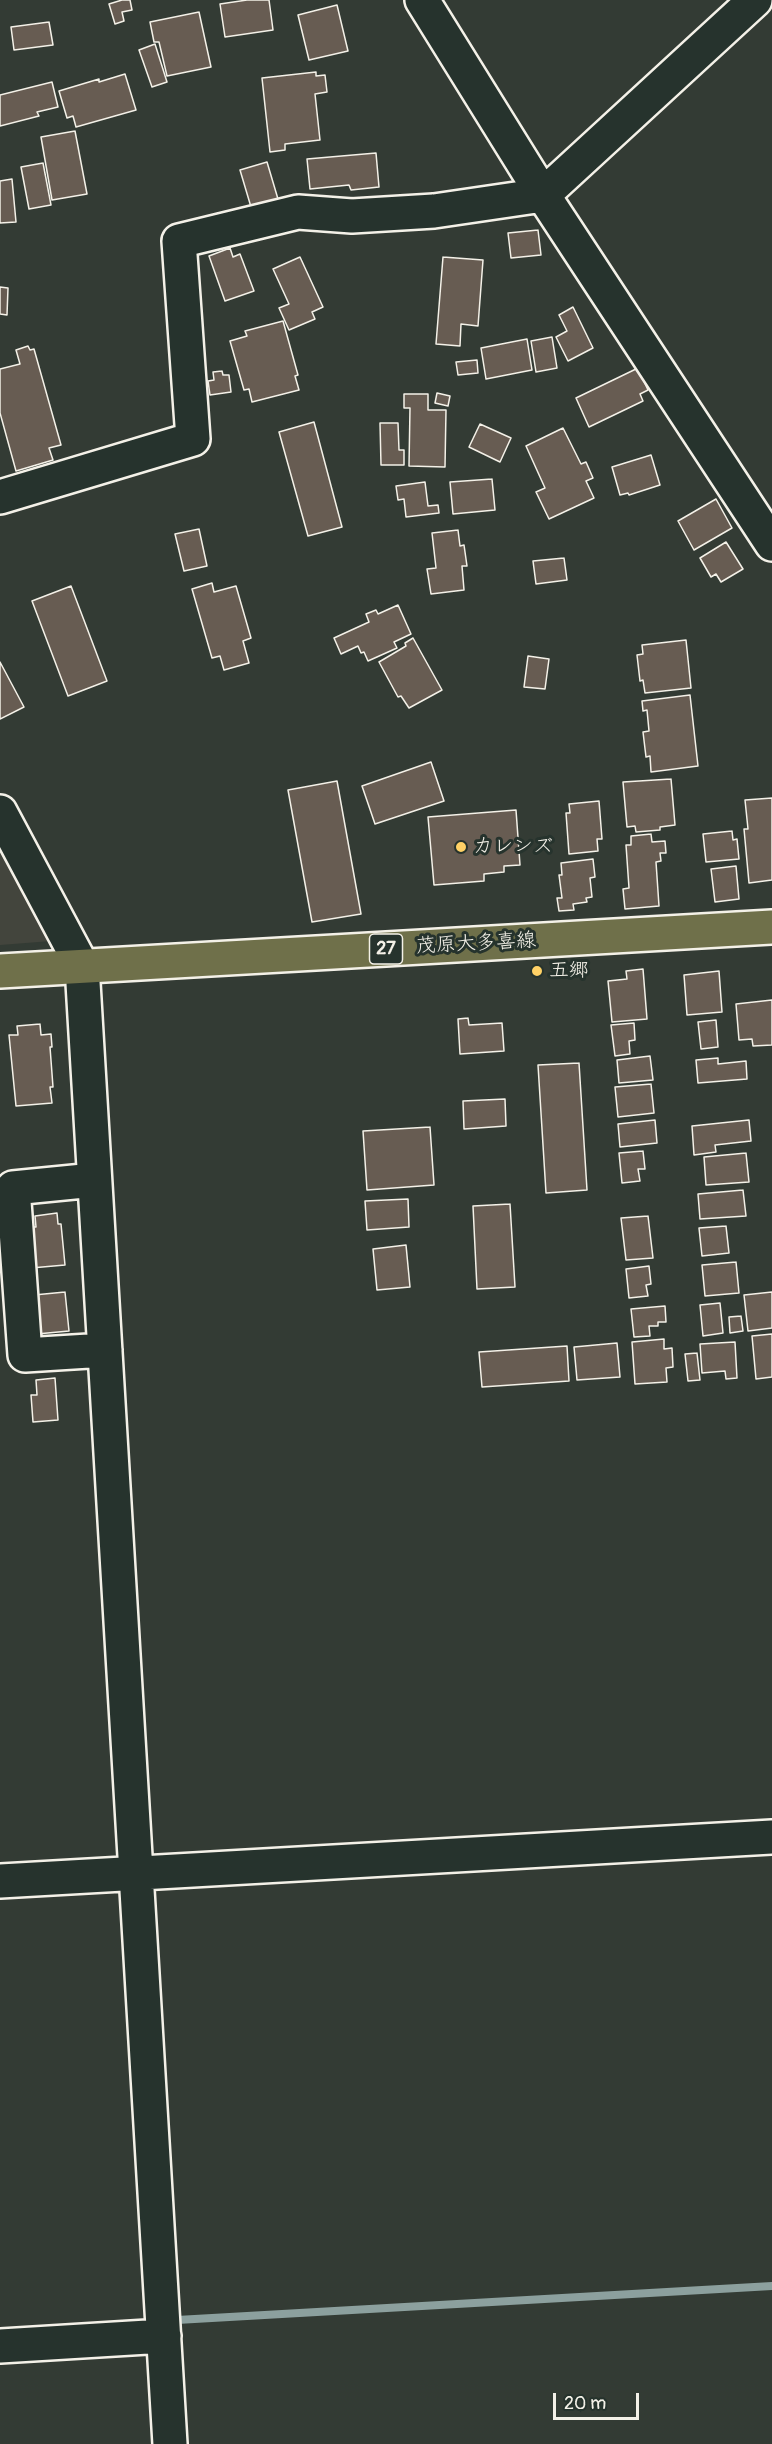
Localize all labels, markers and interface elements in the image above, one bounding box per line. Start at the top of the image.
place label: カレンズ [473,835,553,859]
marker: カレンズ [454,840,468,854]
street label: 茂原大多喜線 [415,929,537,959]
road number: 27 [370,934,402,964]
place label: 五郷 [549,959,589,983]
marker: 五郷 [530,964,544,978]
scale bar [556,2381,642,2419]
text: 20 m [564,2392,606,2415]

